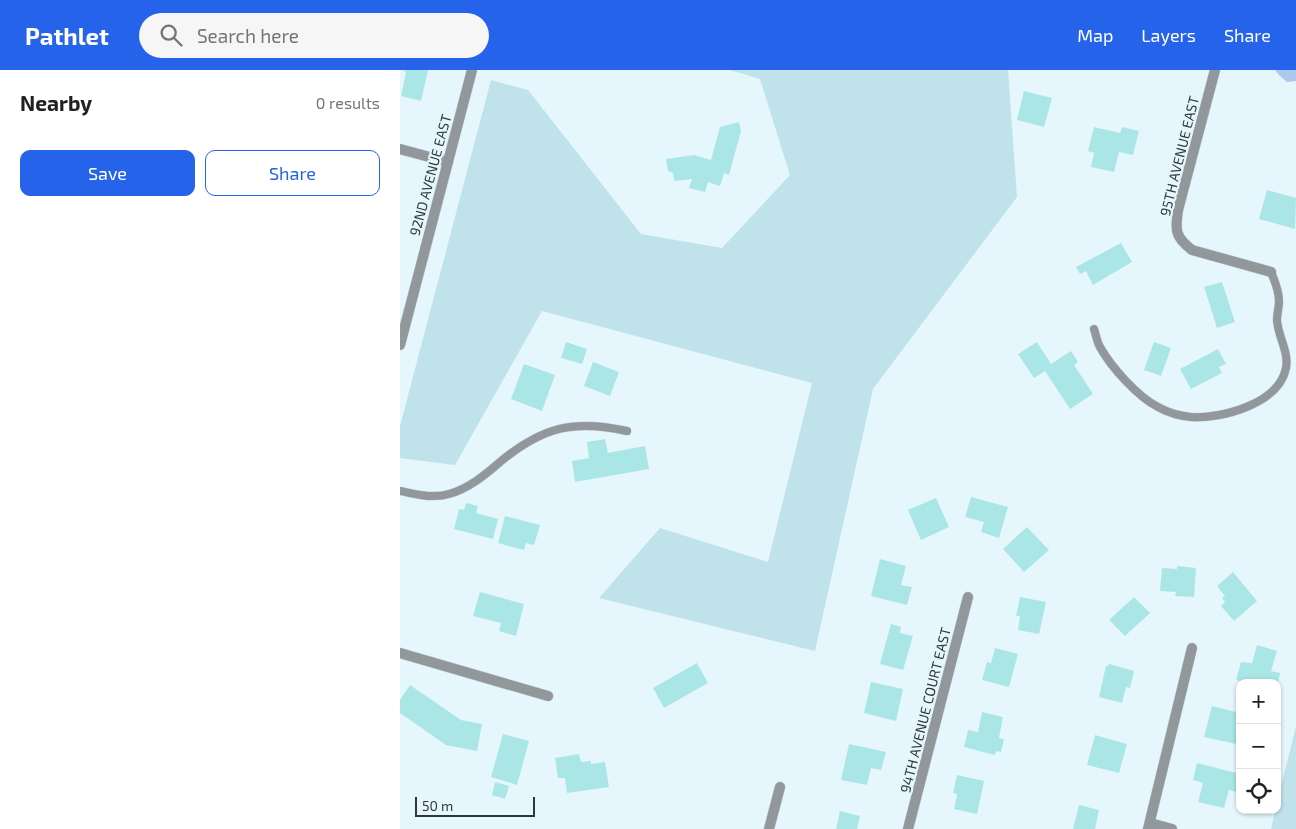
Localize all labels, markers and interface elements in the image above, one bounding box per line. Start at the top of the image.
search box [139,13,489,58]
text: Pathlet [25,21,109,50]
icon: search [157,21,185,49]
text: Search here [197,24,299,47]
text: Map [1077,24,1113,46]
text: Layers [1141,24,1196,46]
text: Share [1224,24,1271,46]
text: Nearby [20,90,92,115]
text: 0 results [316,93,380,112]
street label: 95TH AVENUE EAST [1156,94,1202,218]
street label: 92ND AVENUE EAST [406,112,454,238]
button: Save [20,150,195,196]
button: Share [205,150,380,196]
street label: 94TH AVENUE COURT EAST [896,625,954,795]
map controls [1236,679,1281,814]
button: + [1236,679,1281,724]
button: − [1236,724,1281,769]
button: locate [1236,769,1281,814]
scale bar [415,794,535,817]
text: 50 m [422,797,453,814]

